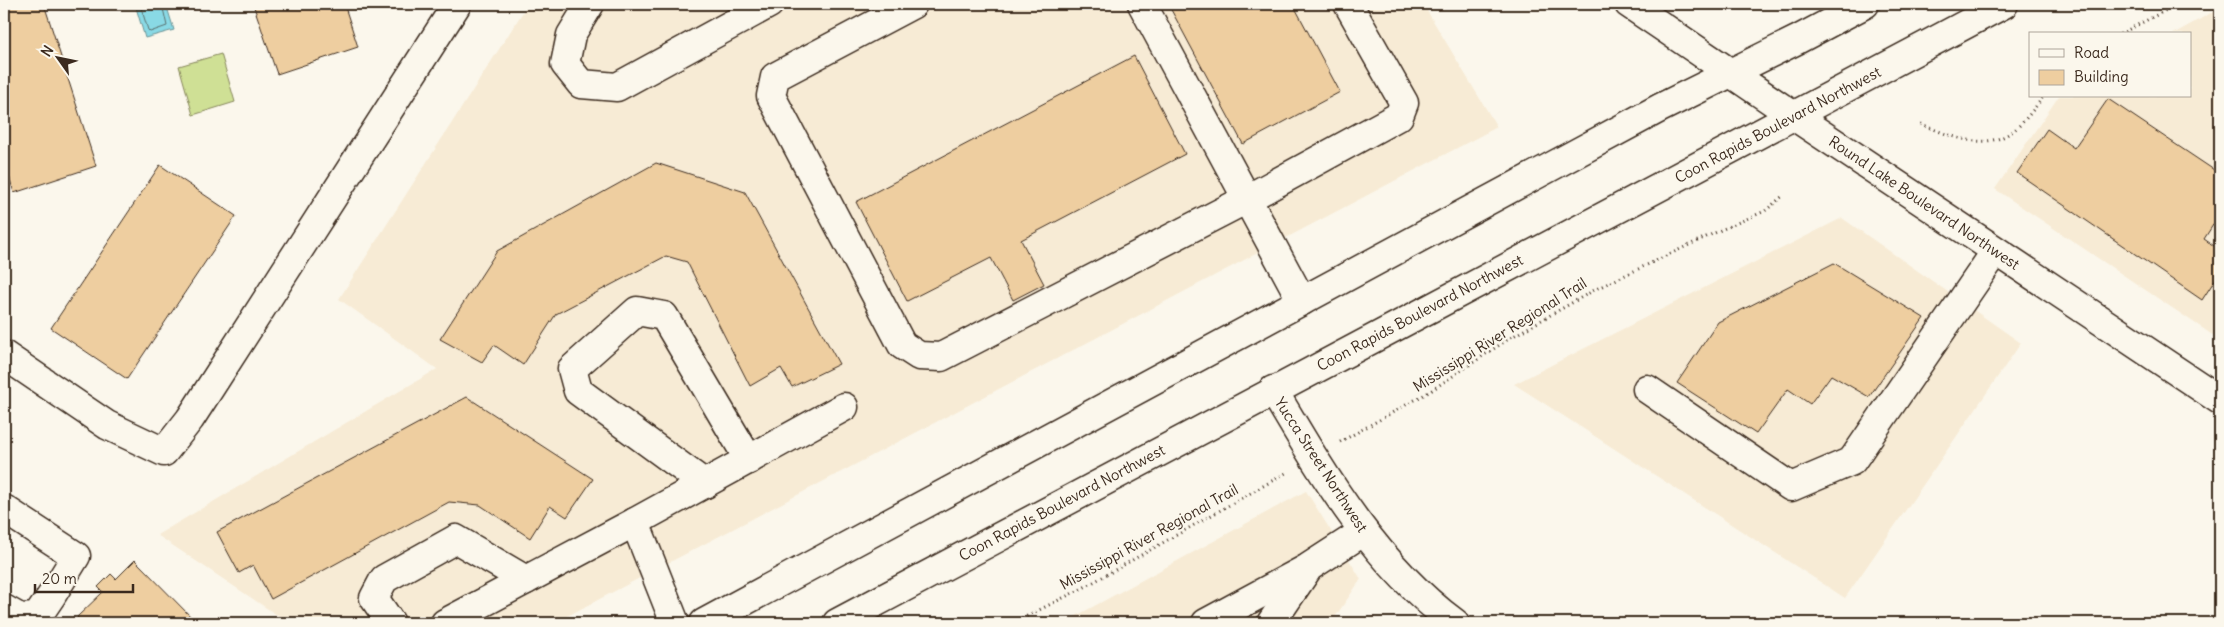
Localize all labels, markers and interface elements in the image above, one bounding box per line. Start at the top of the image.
north arrow [32,32,82,82]
legend [2029,32,2192,98]
text: N [37,42,57,60]
text: Road [2074,43,2109,62]
street label: Coon Rapids Boulevard Northwest [1671,62,1884,187]
text: Building [2074,67,2129,86]
street label: Round Lake Boulevard Northwest [1825,131,2023,274]
street label: Coon Rapids Boulevard Northwest [1313,250,1526,375]
street label: Mississippi River Regional Trail [1409,273,1590,396]
street label: Yucca Street Northwest [1271,394,1372,536]
street label: Coon Rapids Boulevard Northwest [955,440,1168,565]
street label: Mississippi River Regional Trail [1056,479,1241,594]
scale bar [35,562,132,594]
text: 20 m [42,569,77,588]

